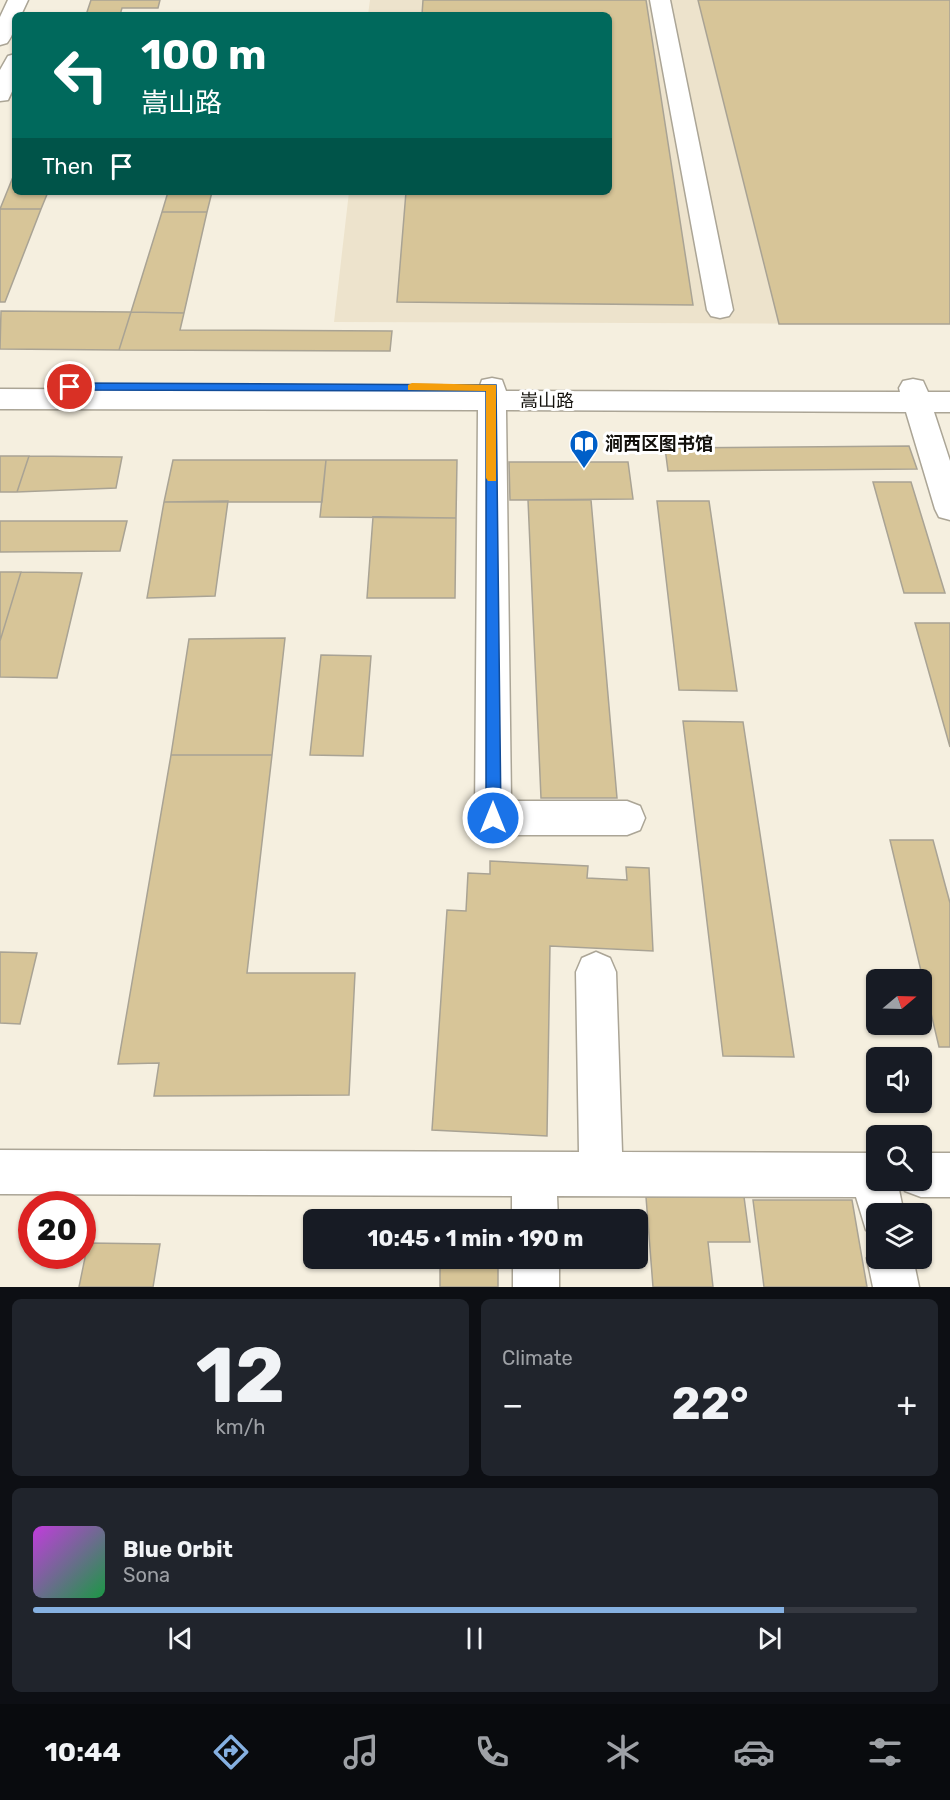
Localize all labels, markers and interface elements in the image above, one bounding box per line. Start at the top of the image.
text: 100 m [141,30,266,80]
icon: left [42,36,120,114]
text: 嵩山路 [141,87,222,119]
icon: arrive [105,150,138,183]
text: Then [42,153,93,180]
pin [44,361,95,412]
icon: arrive [53,370,86,403]
street label: 嵩山路 [520,390,574,412]
library icon: 涧西区图书馆 [568,428,600,470]
place label: 涧西区图书馆 [605,433,713,455]
position arrow [461,786,525,850]
north arrow [866,969,932,1035]
map controls [866,969,932,1269]
button: sound [866,1047,932,1113]
button: search [866,1125,932,1191]
speed limit sign: 20 [18,1191,96,1269]
button: layers [866,1203,932,1269]
text: 10:45 · 1 min · 190 m [368,1225,583,1252]
text: 12 [196,1329,285,1422]
text: Climate [502,1346,573,1370]
text: 22° [671,1377,748,1430]
text: − [502,1385,523,1424]
text: + [896,1385,917,1424]
text: km/h [216,1415,265,1439]
text: Blue Orbit [123,1536,233,1563]
text: Sona [123,1563,170,1587]
icon: previous [164,1622,197,1655]
icon: pause [458,1622,491,1655]
icon: next [753,1622,786,1655]
icon: directions [210,1731,252,1773]
icon: music [340,1731,382,1773]
icon: phone [471,1731,513,1773]
icon: climate [602,1731,644,1773]
icon: car [733,1731,775,1773]
icon: filters [864,1731,906,1773]
text: 10:44 [44,1736,121,1768]

